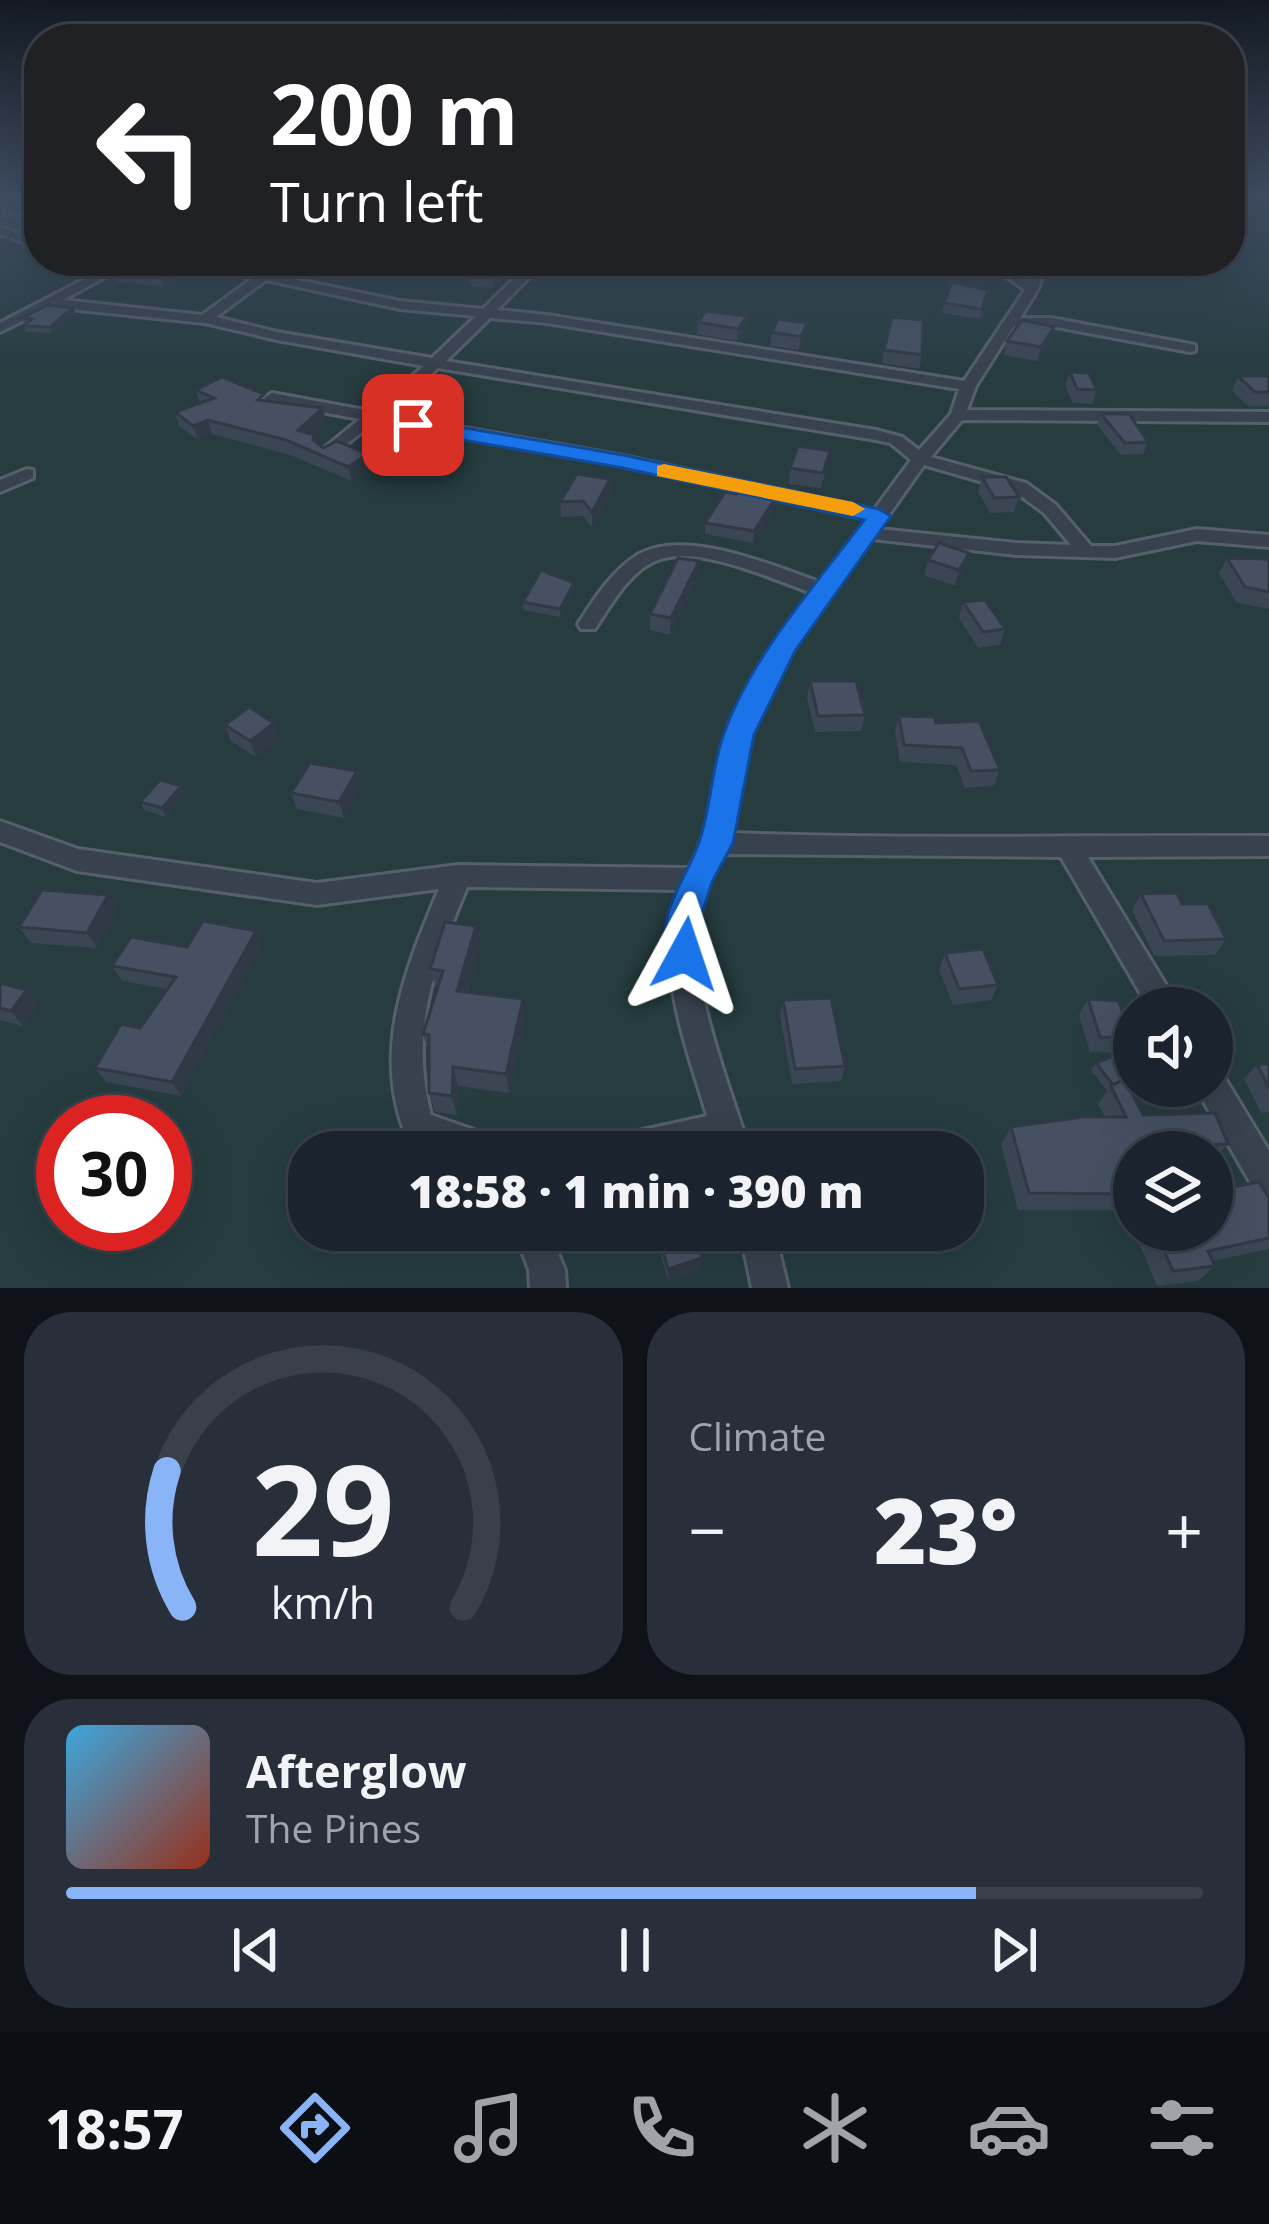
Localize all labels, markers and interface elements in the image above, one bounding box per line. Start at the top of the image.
text: 200 m [270,55,518,170]
icon: left [72,72,228,228]
text: Turn left [270,164,483,238]
pin [362,374,464,476]
icon: arrive [380,392,446,458]
position arrow [622,891,748,1017]
map controls [1113,987,1233,1251]
button: sound [1113,987,1233,1107]
speed limit sign: 30 [36,1095,192,1251]
button: layers [1113,1131,1233,1251]
text: 18:58 · 1 min · 390 m [409,1160,863,1221]
text: Climate [689,1409,826,1462]
text: 29 [252,1423,395,1593]
text: 23° [874,1468,1017,1590]
text: − [689,1484,726,1574]
text: + [1165,1484,1203,1574]
text: km/h [271,1572,375,1631]
text: Afterglow [246,1740,467,1801]
text: The Pines [246,1801,421,1854]
icon: previous [223,1917,289,1983]
icon: pause [602,1917,668,1983]
icon: next [981,1917,1047,1983]
icon: directions [273,2086,357,2170]
icon: music [447,2086,531,2170]
icon: phone [620,2086,704,2170]
icon: climate [793,2086,877,2170]
icon: car [967,2086,1051,2170]
icon: filters [1140,2086,1224,2170]
text: 18:57 [45,2091,184,2165]

